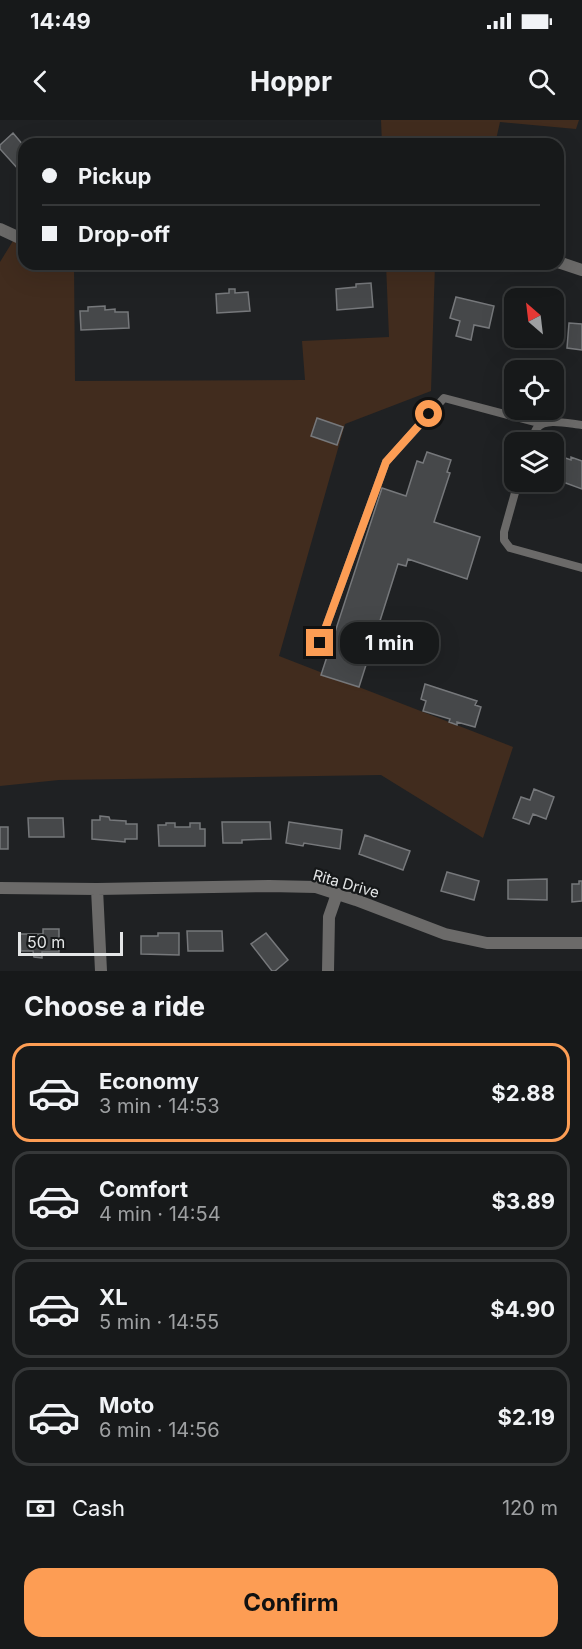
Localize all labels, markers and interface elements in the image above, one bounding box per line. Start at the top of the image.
text: 14:49 [30,8,91,34]
icon: back [24,65,57,98]
text: Hoppr [250,65,332,98]
icon: search [525,65,558,98]
text: Pickup [78,163,152,189]
text: Drop-off [78,221,170,247]
north arrow [504,288,564,348]
map controls [504,288,564,492]
button: locate [504,360,564,420]
route start [415,400,442,427]
button: layers [504,432,564,492]
callout: 1 min [341,622,440,664]
route end [306,629,333,656]
text: 1 min [365,631,414,655]
street label: Rita Drive [311,865,382,902]
scale bar [18,929,123,956]
text: 50 m [27,932,65,952]
text: Choose a ride [24,990,205,1023]
icon: car [27,1066,81,1120]
text: Economy [99,1068,199,1094]
text: $2.88 [491,1080,555,1106]
text: 3 min · 14:53 [99,1094,220,1118]
icon: car [27,1174,81,1228]
text: Comfort [99,1176,188,1202]
text: $3.89 [492,1188,555,1214]
text: 4 min · 14:54 [99,1202,221,1226]
icon: car [27,1282,81,1336]
text: XL [99,1284,128,1310]
text: $4.90 [490,1296,555,1322]
text: 5 min · 14:55 [99,1310,219,1334]
icon: car [27,1390,81,1444]
text: Moto [99,1392,154,1418]
text: $2.19 [498,1404,555,1430]
text: 6 min · 14:56 [99,1418,220,1442]
icon: cash [24,1492,57,1525]
text: Cash [72,1495,125,1521]
text: 120 m [502,1496,558,1520]
button: Confirm [24,1568,558,1637]

